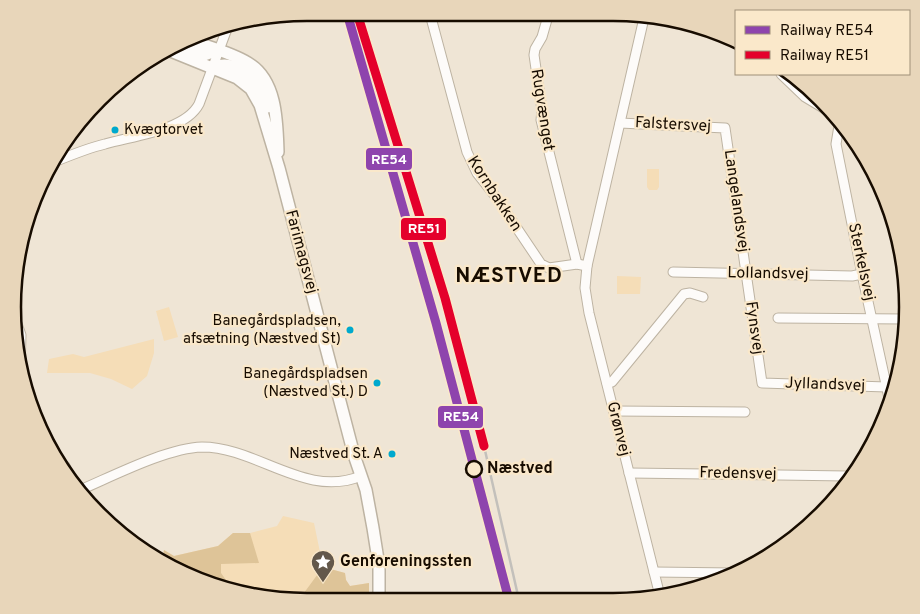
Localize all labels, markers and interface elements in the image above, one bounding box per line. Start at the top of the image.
legend [735,10,910,75]
text: Railway RE54 [780,22,873,41]
text: Railway RE51 [780,47,869,66]
street label: Rugvænget [526,67,558,153]
street label: Falstersvej [634,113,712,137]
place label: Kvægtorvet [124,121,203,140]
marker: Kvægtorvet [110,125,120,135]
line badge: RE54 [365,147,413,171]
street label: Langelandsvej [719,148,753,254]
text: RE54 [371,152,407,169]
street label: Kornbakken [462,152,526,236]
street label: Farimagsvej [280,208,322,296]
line badge: RE51 [400,217,447,241]
text: RE51 [408,221,440,238]
street label: Sterkelsvej [843,221,879,303]
district label: NÆSTVED [455,263,563,290]
street label: Lollandsvej [727,263,809,285]
street label: Fynsvej [740,300,768,356]
place label: Banegårdspladsen, afsætning (Næstved St) [183,312,341,349]
marker: Banegårdspladsen, afsætning (Næstved St) [345,325,355,335]
place label: Banegårdspladsen (Næstved St.) D [243,365,368,402]
street label: Jyllandsvej [784,374,866,396]
marker: Banegårdspladsen (Næstved St.) D [372,378,382,388]
street label: Grønvej [602,400,634,458]
line badge: RE54 [437,405,484,429]
text: RE54 [443,409,479,426]
place label: Næstved St. A [289,445,383,464]
marker: Næstved St. A [387,449,397,459]
place label: Næstved [487,459,553,479]
marker: Næstved [465,460,483,478]
street label: Fredensvej [699,463,777,485]
place icon: Genforeningssten [310,549,336,583]
place label: Genforeningssten [340,552,472,572]

